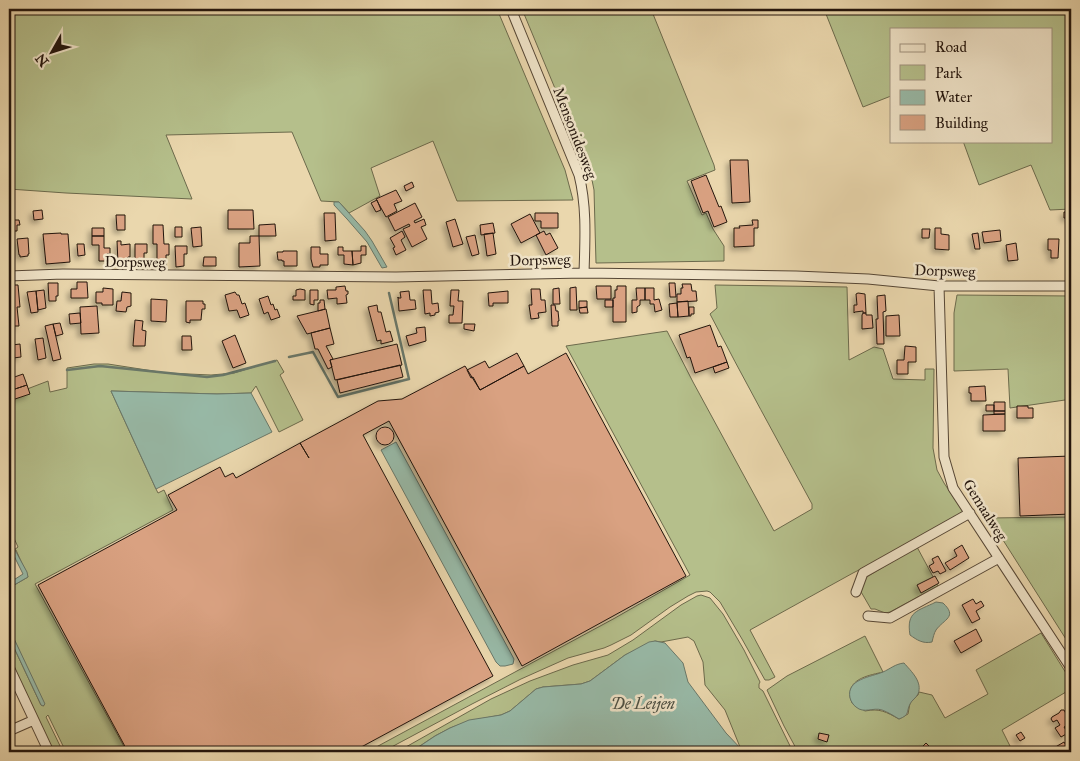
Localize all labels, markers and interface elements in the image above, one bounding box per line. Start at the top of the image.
north arrow [28,28,78,78]
legend [890,28,1052,142]
text: Road [935,38,967,56]
text: N [32,50,53,70]
text: Park [935,64,962,82]
street label: Mensonidesweg [549,84,601,183]
text: Water [935,88,972,106]
text: Building [935,114,989,132]
street label: Dorpsweg [509,250,572,270]
street label: Dorpsweg [104,252,167,272]
street label: Dorpsweg [914,261,977,281]
street label: Gemaalweg [959,476,1012,545]
water label: De Leijen [611,694,676,714]

